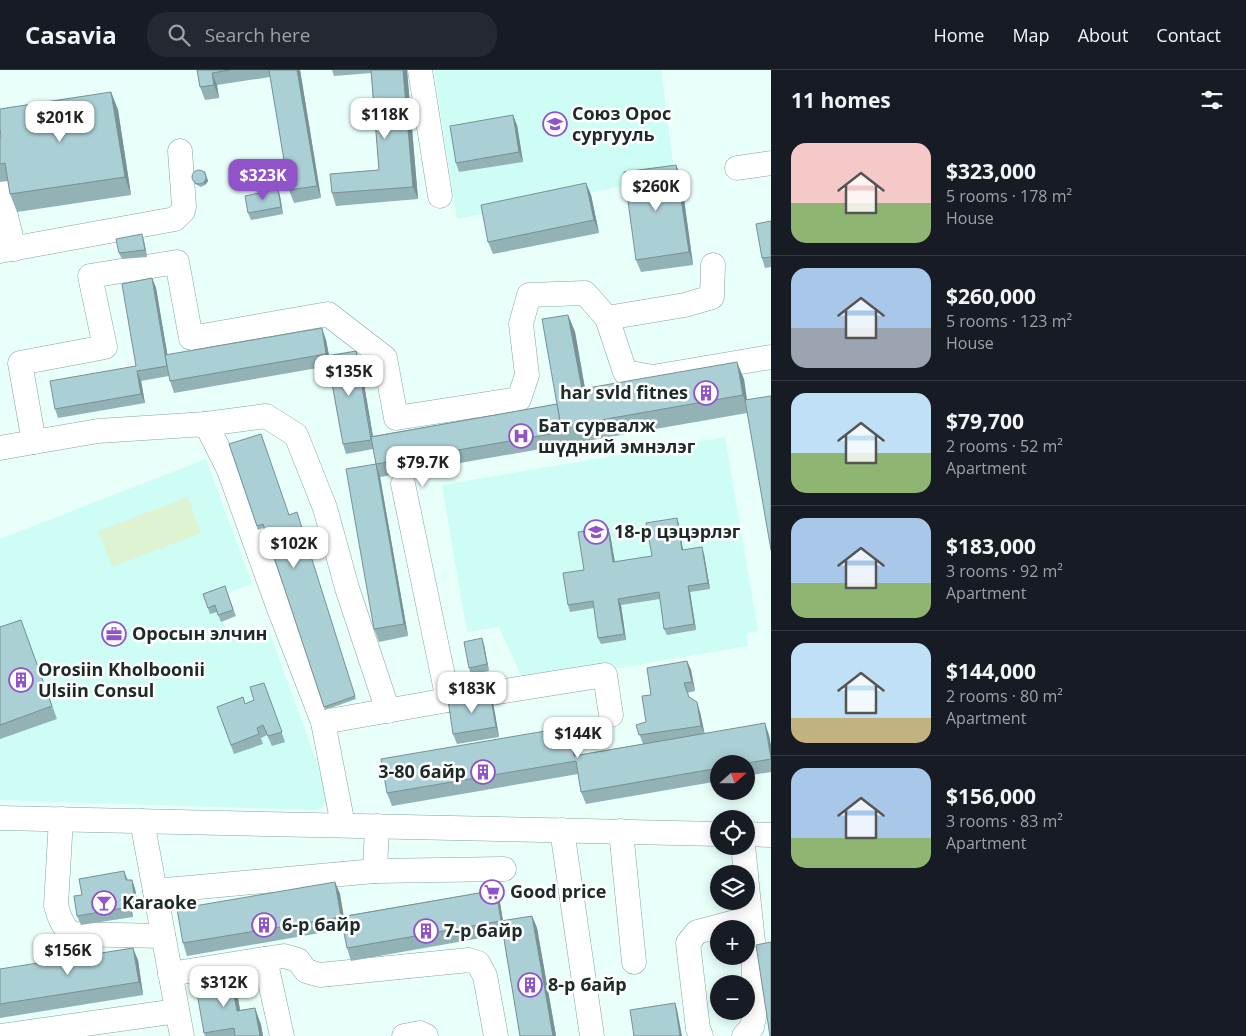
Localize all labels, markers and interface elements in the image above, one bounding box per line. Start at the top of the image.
search box [147,12,497,57]
text: Casavia [25,18,117,51]
icon: search [165,21,193,49]
text: Search here [205,22,311,48]
text: Home [934,23,984,47]
text: Map [1012,23,1050,47]
text: About [1078,23,1128,47]
text: Contact [1156,23,1221,47]
text: 11 homes [791,86,891,114]
icon: filters [1198,86,1226,114]
pin: $118K [350,98,420,140]
pin: $201K [25,100,95,143]
place label: Союз Орос сургууль [572,101,671,146]
text: $118K [361,103,409,125]
text: $201K [36,106,84,128]
school or university icon: Союз Орос сургууль [542,111,568,137]
text: $323,000 [946,157,1036,185]
pin: $323K [228,158,298,201]
icon: home [831,163,891,223]
text: $323K [239,164,287,186]
pin: $260K [621,170,691,212]
text: $260K [632,175,680,197]
text: 5 rooms · 178 m² [946,185,1072,207]
text: House [946,207,994,229]
text: $260,000 [946,282,1036,310]
icon: home [831,288,891,348]
text: 5 rooms · 123 m² [946,310,1072,332]
text: House [946,332,994,354]
pin: $135K [314,354,384,397]
text: $135K [325,360,373,382]
place label: har svld fitnes [560,380,688,404]
building icon: har svld fitnes [693,380,719,406]
text: $79,700 [946,407,1024,435]
place label: Бат сурвалж шүдний эмнэлэг [538,413,696,458]
icon: home [831,413,891,473]
hospital icon: Бат сурвалж шүдний эмнэлэг [508,423,534,449]
text: 2 rooms · 52 m² [946,435,1063,457]
pin: $79.7K [382,446,464,488]
text: $79.7K [397,451,449,473]
text: Apartment [946,457,1026,479]
school or university icon: 18-р цэцэрлэг [583,519,609,545]
place label: 18-р цэцэрлэг [614,519,741,543]
pin: $102K [259,526,329,569]
text: $102K [270,532,318,554]
text: $183,000 [946,532,1036,560]
icon: home [831,538,891,598]
text: 3 rooms · 92 m² [946,560,1063,582]
text: Apartment [946,582,1026,604]
office icon: Оросын элчин [101,621,127,647]
place label: Оросын элчин [132,621,268,645]
place label: Orosiin Kholboonii Ulsiin Consul [38,657,205,702]
text: $144,000 [946,657,1036,685]
icon: home [831,663,891,723]
building icon: Orosiin Kholboonii Ulsiin Consul [8,667,34,693]
pin: $183K [437,672,507,714]
text: $183K [448,677,496,699]
text: 2 rooms · 80 m² [946,685,1063,707]
text: Apartment [946,707,1026,729]
pin: $144K [543,716,613,759]
text: $144K [554,722,602,744]
north arrow [710,755,755,800]
map controls [710,755,755,1020]
place label: 3-80 байр [378,759,466,783]
building icon: 3-80 байр [470,759,496,785]
text: $156,000 [946,782,1036,810]
icon: home [831,788,891,848]
button: locate [710,810,755,855]
text: 3 rooms · 83 m² [946,810,1063,832]
text: Apartment [946,832,1026,854]
button: layers [710,865,755,910]
supermarket icon: Good price [479,879,505,905]
place label: Good price [510,879,606,903]
bar icon: Karaoke [91,890,117,916]
place label: Karaoke [122,890,197,914]
building icon: 6-р байр [251,912,277,938]
place label: 6-р байр [282,912,361,936]
building icon: 7-р байр [413,918,439,944]
place label: 7-р байр [444,918,523,942]
button: + [710,920,755,965]
pin: $156K [33,934,103,976]
text: $156K [44,939,92,961]
pin: $312K [189,966,259,1008]
text: $312K [200,971,248,993]
building icon: 8-р байр [517,972,543,998]
place label: 8-р байр [548,972,627,996]
button: − [710,975,755,1020]

